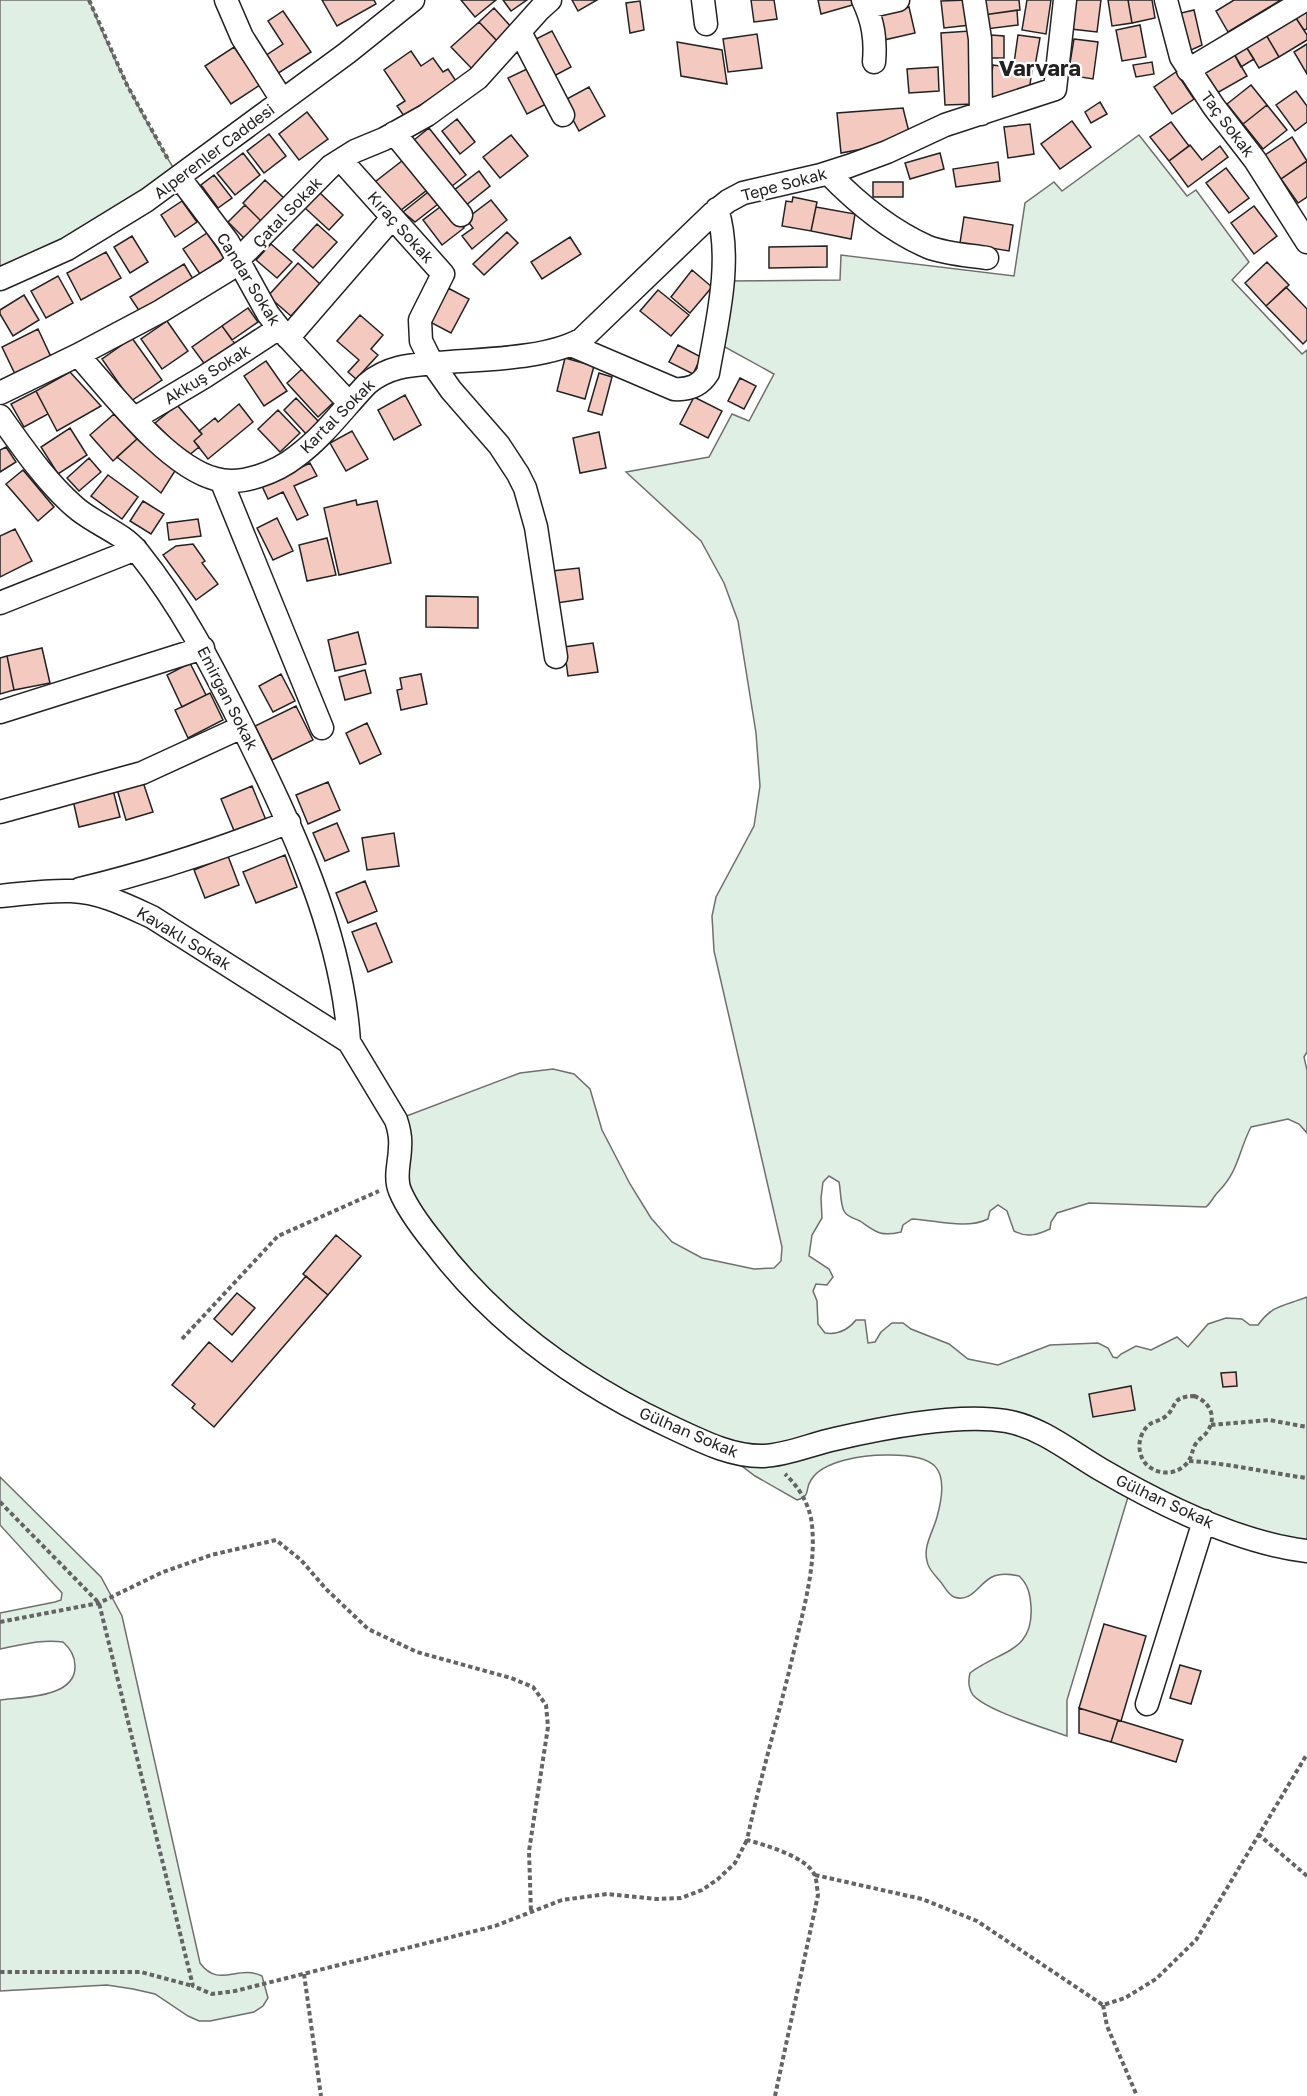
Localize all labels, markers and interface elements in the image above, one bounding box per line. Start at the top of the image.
district label: Varvara [999,54,1081,81]
street label: Taç Sokak [1197,87,1259,161]
street label: Alperenler Caddesi [150,99,278,203]
street label: Tepe Sokak [739,163,829,205]
street label: Çatal Sokak [248,172,326,252]
street label: Kıraç Sokak [363,187,439,267]
street label: Candar Sokak [213,229,285,329]
street label: Akkuş Sokak [160,340,254,408]
street label: Kartal Sokak [295,374,379,458]
street label: Emirgan Sokak [193,643,263,753]
street label: Kavaklı Sokak [133,902,235,974]
street label: Gülhan Sokak [636,1402,742,1462]
street label: Gülhan Sokak [1113,1470,1217,1532]

